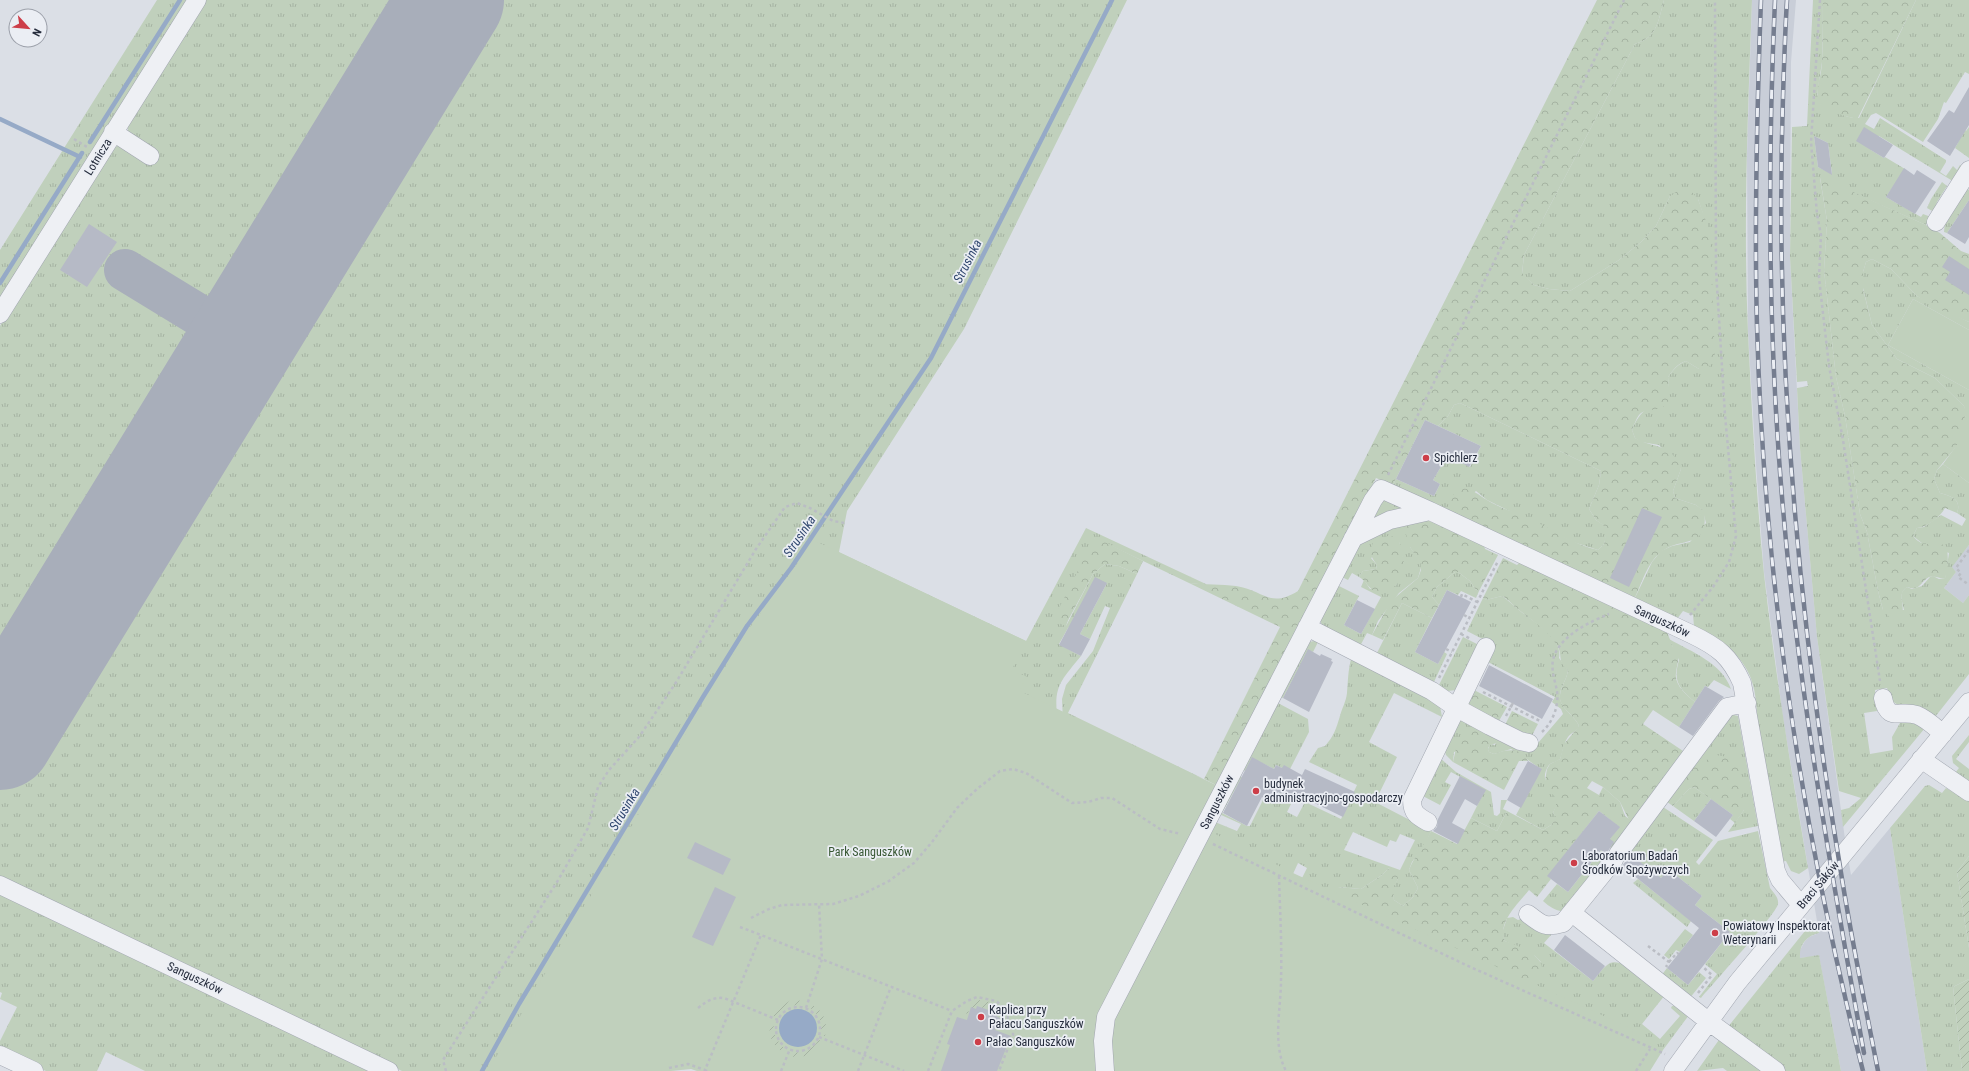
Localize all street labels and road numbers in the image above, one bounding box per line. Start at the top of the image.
street label: Lotnicza [81,136,115,178]
street label: Sanguszków [1632,602,1692,640]
street label: Sanguszków [1197,772,1237,832]
street label: Braci Saków [1794,858,1842,912]
street label: Sanguszków [165,959,225,997]

